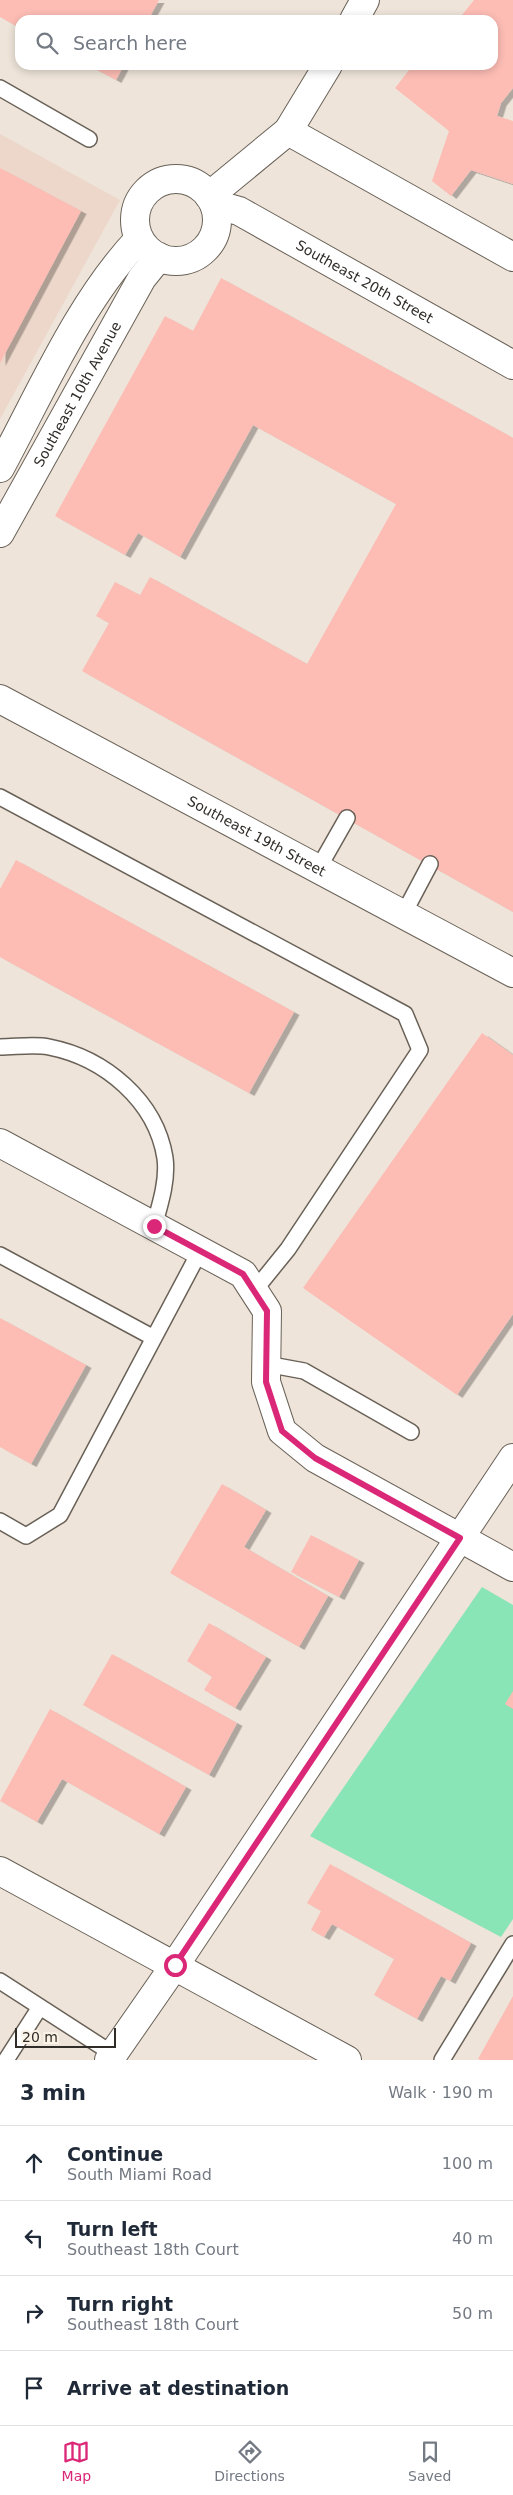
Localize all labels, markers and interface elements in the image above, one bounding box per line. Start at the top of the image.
search box [15,15,498,70]
icon: search [33,29,61,57]
text: Search here [73,32,187,54]
street label: Southeast 20th Street [293,237,436,327]
street label: Southeast 10th Avenue [30,319,124,470]
street label: Southeast 19th Street [185,793,329,880]
route end [143,1215,166,1238]
route start [164,1954,187,1977]
scale bar [15,2025,116,2048]
text: 20 m [22,2029,58,2045]
text: 3 min [20,2081,86,2105]
text: Walk · 190 m [388,2083,493,2102]
text: Continue [67,2143,163,2165]
icon: ahead [20,2149,48,2177]
text: 100 m [442,2154,493,2173]
text: South Miami Road [67,2165,212,2184]
text: Turn left [67,2218,158,2240]
icon: left [20,2224,48,2252]
text: 40 m [452,2229,493,2248]
text: Southeast 18th Court [67,2240,239,2259]
text: Turn right [67,2293,173,2315]
icon: right [20,2299,48,2327]
text: 50 m [452,2304,493,2323]
text: Southeast 18th Court [67,2315,239,2334]
icon: arrive [20,2374,48,2402]
text: Arrive at destination [67,2377,289,2399]
tab: Map [62,2438,91,2484]
tab: Directions [214,2438,285,2484]
tab: Saved [408,2438,451,2484]

